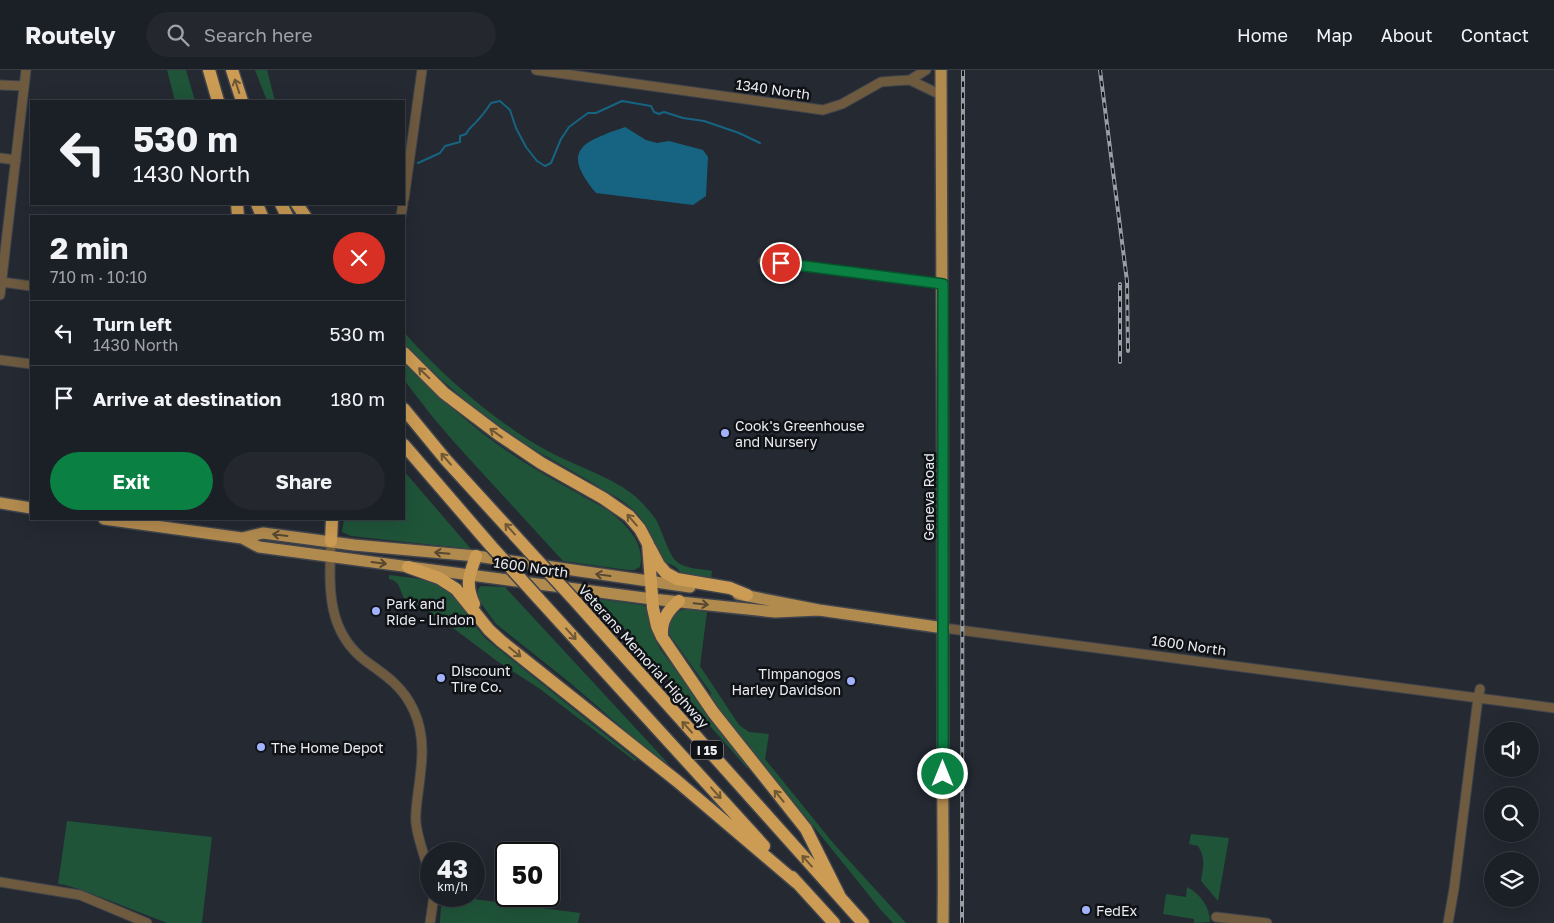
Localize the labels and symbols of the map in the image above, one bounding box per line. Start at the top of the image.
street label: 1340 North [735,75,811,103]
one-way arrow [231,78,241,94]
pin [760,242,802,284]
one-way arrow [417,367,430,379]
place label: Cook's Greenhouse and Nursery [735,417,865,450]
marker: Cook's Greenhouse and Nursery [719,427,731,439]
one-way arrow [489,428,503,438]
one-way arrow [440,452,451,465]
street label: Geneva Road [920,453,937,541]
one-way arrow [627,514,638,527]
one-way arrow [504,523,516,536]
one-way arrow [273,530,289,540]
one-way arrow [434,548,450,558]
street label: 1600 North [493,553,569,581]
one-way arrow [370,558,386,568]
one-way arrow [595,569,611,579]
street label: Veterans Memorial Highway [575,581,713,731]
place label: Park and Ride - Lindon [386,595,474,628]
one-way arrow [692,599,708,609]
marker: Park and Ride - Lindon [370,605,382,617]
one-way arrow [565,628,577,641]
street label: 1600 North [1151,631,1227,659]
one-way arrow [508,646,521,657]
place label: Discount Tire Co. [451,662,511,695]
place label: Timpanogos Harley Davidson [731,665,841,698]
marker: Discount Tire Co. [435,672,447,684]
marker: Timpanogos Harley Davidson [845,675,857,687]
one-way arrow [681,720,693,733]
place label: The Home Depot [271,739,384,756]
road number: I 15 [691,740,723,760]
marker: The Home Depot [255,741,267,753]
position arrow [916,747,968,799]
one-way arrow [710,786,722,799]
one-way arrow [773,789,784,802]
speed limit sign: 50 [495,842,560,907]
one-way arrow [801,854,813,867]
place label: FedEx [1096,902,1137,919]
marker: FedEx [1080,904,1092,916]

